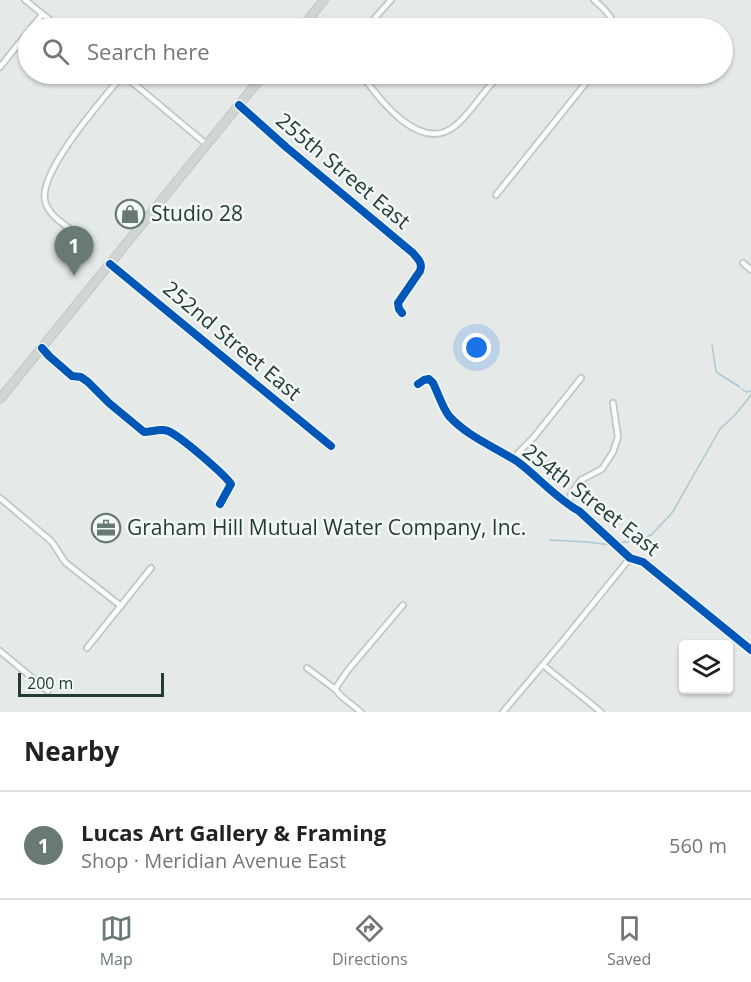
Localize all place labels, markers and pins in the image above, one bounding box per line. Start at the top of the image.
shop icon: Studio 28 [114,198,146,230]
place label: Studio 28 [151,199,243,227]
pin: 1 [54,226,94,276]
office icon: Graham Hill Mutual Water Company, Inc. [90,512,122,544]
place label: Graham Hill Mutual Water Company, Inc. [127,513,526,541]

